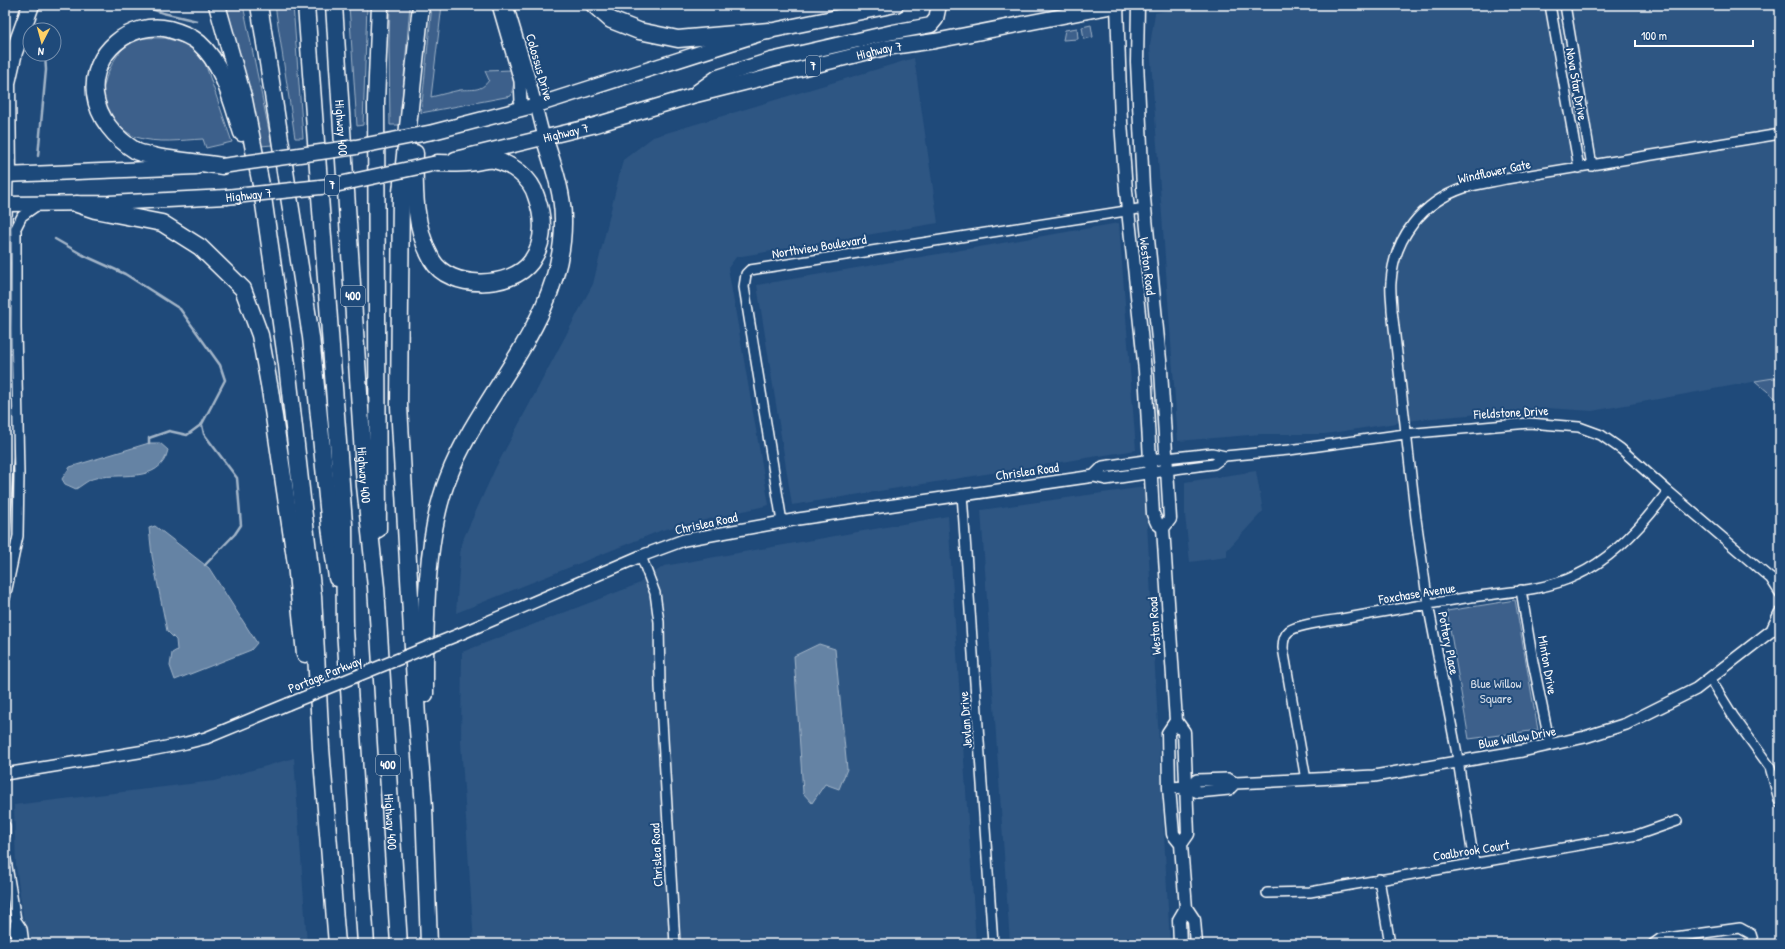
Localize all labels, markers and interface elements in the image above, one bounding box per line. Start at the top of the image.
north arrow [22,22,62,62]
scale bar [1635,22,1753,48]
text: 100 m [1641,27,1667,44]
street label: Colossus Drive [522,31,558,103]
street label: Highway 7 [854,37,903,64]
text: N [37,45,45,59]
street label: Nova Star Drive [1562,46,1592,122]
road number: 7 [806,56,820,76]
street label: Highway 400 [331,99,353,157]
street label: Highway 7 [541,118,590,146]
street label: Windflower Gate [1456,155,1532,187]
road number: 7 [325,175,339,195]
street label: Highway 7 [225,183,273,206]
street label: Northview Boulevard [770,230,868,262]
street label: Weston Road [1136,236,1160,296]
road number: 400 [341,286,365,306]
street label: Fieldstone Drive [1472,401,1549,423]
street label: Highway 400 [353,446,376,504]
street label: Chrislea Road [994,458,1060,484]
street label: Chrislea Road [673,508,739,538]
street label: Foxchase Avenue [1376,578,1457,608]
street label: Weston Road [1143,596,1165,656]
street label: Pottery Place [1434,610,1464,676]
street label: Minton Drive [1534,634,1562,696]
street label: Portage Parkway [285,651,365,697]
park label: Blue Willow Square [1470,674,1522,707]
street label: Jevlan Drive [954,691,976,749]
street label: Blue Willow Drive [1477,721,1557,753]
road number: 400 [376,755,400,775]
street label: Highway 400 [380,793,402,851]
street label: Chrislea Road [645,823,667,887]
street label: Coalbrook Court [1431,835,1511,865]

